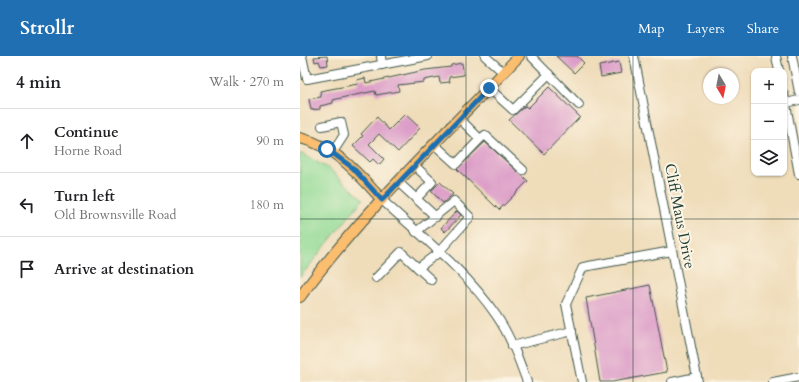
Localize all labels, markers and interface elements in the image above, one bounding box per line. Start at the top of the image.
text: Strollr [20,15,74,41]
text: Map [638,19,665,38]
text: Layers [687,19,725,38]
text: Share [747,19,779,38]
north arrow [703,68,739,104]
map controls [751,68,787,176]
button: + [751,68,787,104]
text: 4 min [16,71,61,94]
text: Walk · 270 m [209,73,284,91]
route end [480,79,498,97]
button: − [751,104,787,140]
text: Continue [54,122,119,142]
icon: ahead [16,130,38,152]
text: 90 m [256,132,284,150]
route start [318,140,336,158]
button: layers [751,140,787,176]
text: Horne Road [54,142,122,160]
street label: Cliff Maus Drive [660,162,700,270]
text: Turn left [54,186,115,206]
icon: left [16,194,38,216]
text: 180 m [250,196,284,214]
text: Old Brownsville Road [54,206,177,224]
icon: arrive [16,258,38,280]
text: Arrive at destination [54,259,194,279]

